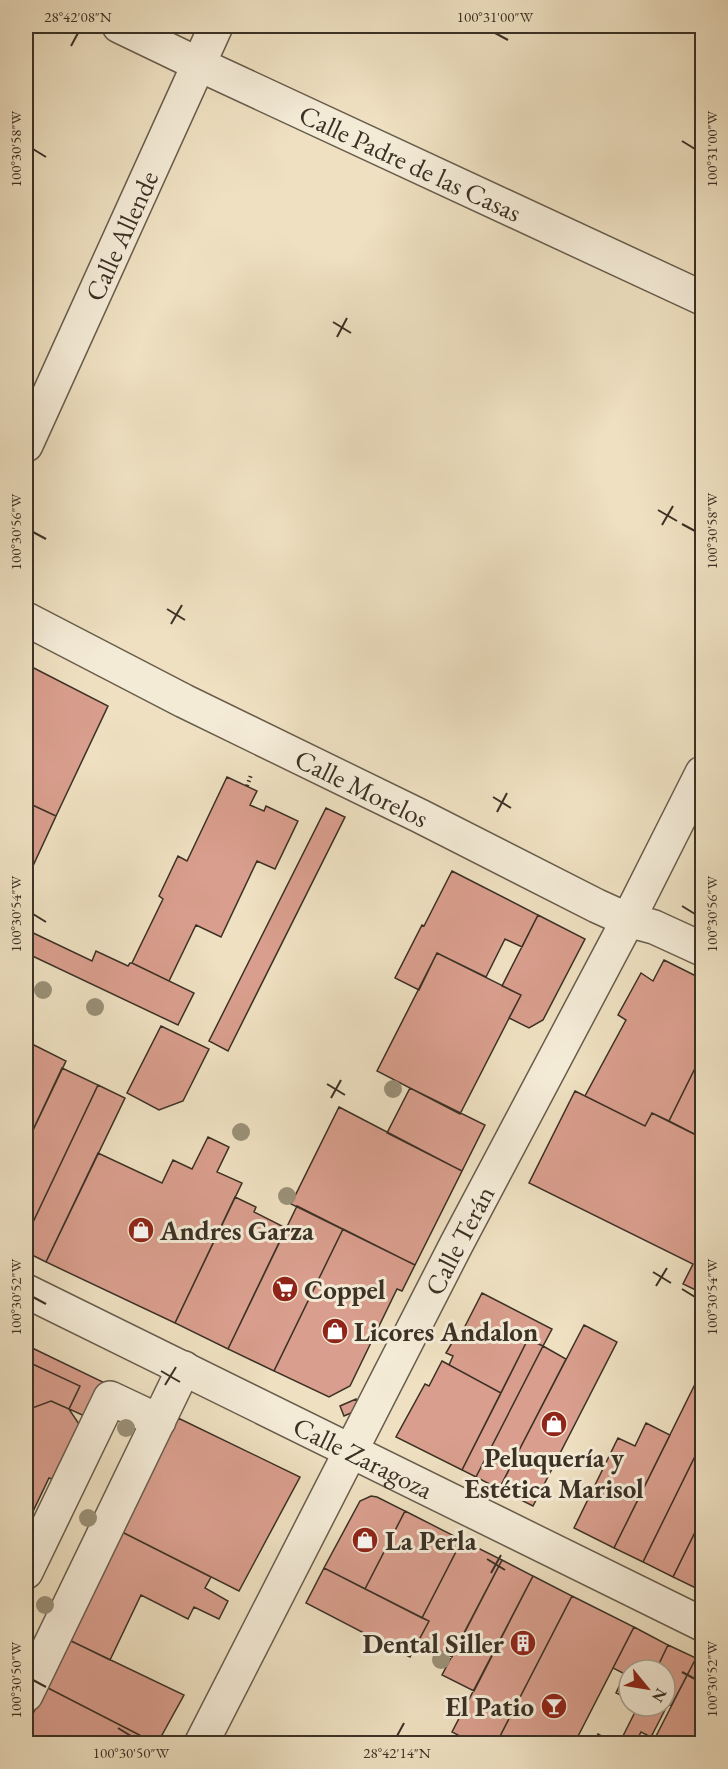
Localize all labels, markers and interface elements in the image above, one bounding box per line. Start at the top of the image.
text: 28°42'08"N [44,7,112,26]
text: 100°31'00"W [457,7,533,26]
street label: Calle Padre de las Casas [294,96,527,229]
text: 100°30'58"W [6,111,25,187]
text: 100°31'00"W [702,111,721,187]
street label: Calle Allende [76,165,166,306]
text: 100°30'58"W [702,493,721,569]
text: 100°30'56"W [6,494,25,570]
street label: Calle Morelos [290,740,435,835]
text: 100°30'54"W [6,876,25,952]
text: 100°30'56"W [702,876,721,952]
street label: Calle Terán [416,1179,502,1301]
place label: Andres Garza [159,1213,314,1248]
shop icon: Andres Garza [126,1215,156,1245]
text: 100°30'52"W [6,1259,25,1335]
text: 100°30'54"W [702,1259,721,1335]
place label: Coppel [304,1272,386,1307]
supermarket icon: Coppel [270,1274,300,1304]
place label: Licores Andalon [354,1314,538,1349]
shop icon: Licores Andalon [320,1316,350,1346]
street label: Calle Zaragoza [288,1408,439,1506]
shop icon: Peluquería y Estética Marisol [539,1409,569,1439]
place label: Peluquería y Estética Marisol [464,1440,644,1506]
place label: La Perla [385,1523,477,1558]
shop icon: La Perla [350,1525,380,1555]
place label: Dental Siller [362,1626,505,1661]
building icon: Dental Siller [508,1628,538,1658]
text: 100°30'52"W [702,1641,721,1717]
text: 100°30'50"W [6,1642,25,1718]
north arrow [617,1658,677,1718]
text: N [647,1684,672,1706]
place label: El Patio [445,1689,534,1724]
bar icon: El Patio [539,1691,569,1721]
text: 100°30'50"W [93,1743,169,1762]
text: 28°42'14"N [363,1743,431,1762]

